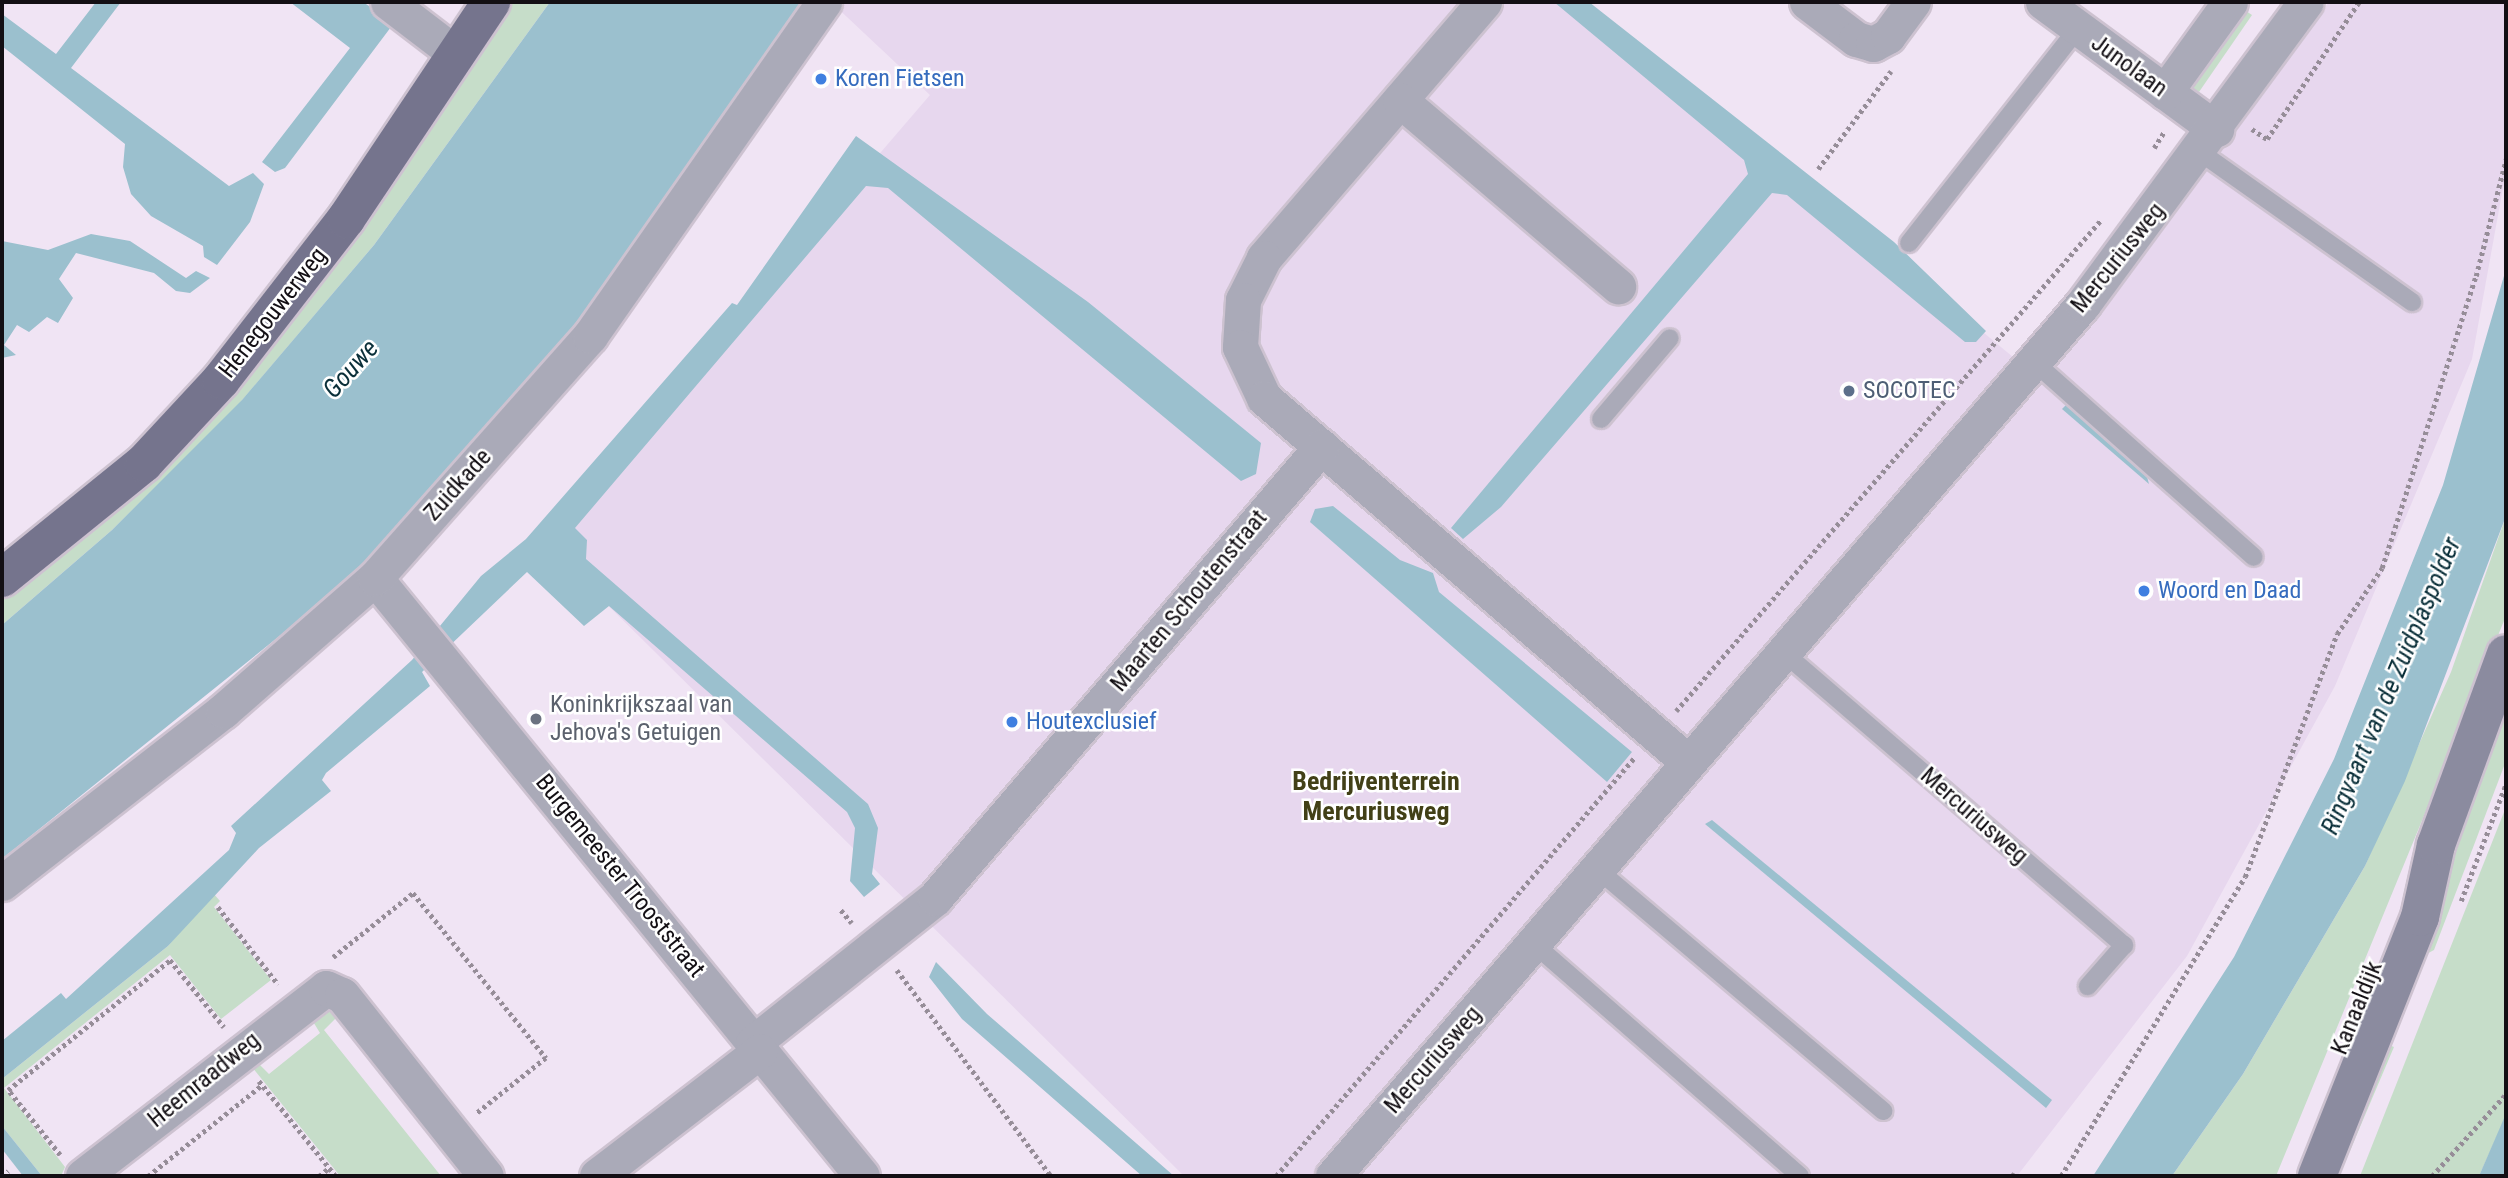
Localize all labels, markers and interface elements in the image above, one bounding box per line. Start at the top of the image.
street label: Junolaan [2085,29,2173,103]
place label: Koren Fietsen [835,65,965,93]
marker: Koren Fietsen [813,71,829,87]
street label: Mercuriusweg [2065,197,2171,319]
street label: Henegouwerweg [213,242,333,384]
water label: Gouwe [317,333,385,405]
place label: SOCOTEC [1863,377,1956,405]
marker: SOCOTEC [1841,383,1857,399]
street label: Zuidkade [418,443,498,527]
street label: Maarten Schoutenstraat [1105,504,1273,698]
water label: Ringvaart van de Zuidplaspolder [2314,533,2468,839]
place label: Woord en Daad [2158,577,2301,605]
marker: Woord en Daad [2136,583,2152,599]
place label: Koninkrijkszaal van Jehova's Getuigen [550,691,732,747]
place label: Houtexclusief [1026,708,1157,736]
marker: Koninkrijkszaal van Jehova's Getuigen [528,711,544,727]
marker: Houtexclusief [1004,714,1020,730]
street label: Mercuriusweg [1914,761,2034,871]
district label: Bedrijventerrein Mercuriusweg [1292,766,1460,828]
street label: Burgemeester Trooststraat [529,768,711,984]
street label: Kanaaldijk [2325,957,2389,1059]
street label: Mercuriusweg [1378,1000,1488,1120]
street label: Heemraadweg [142,1026,266,1134]

